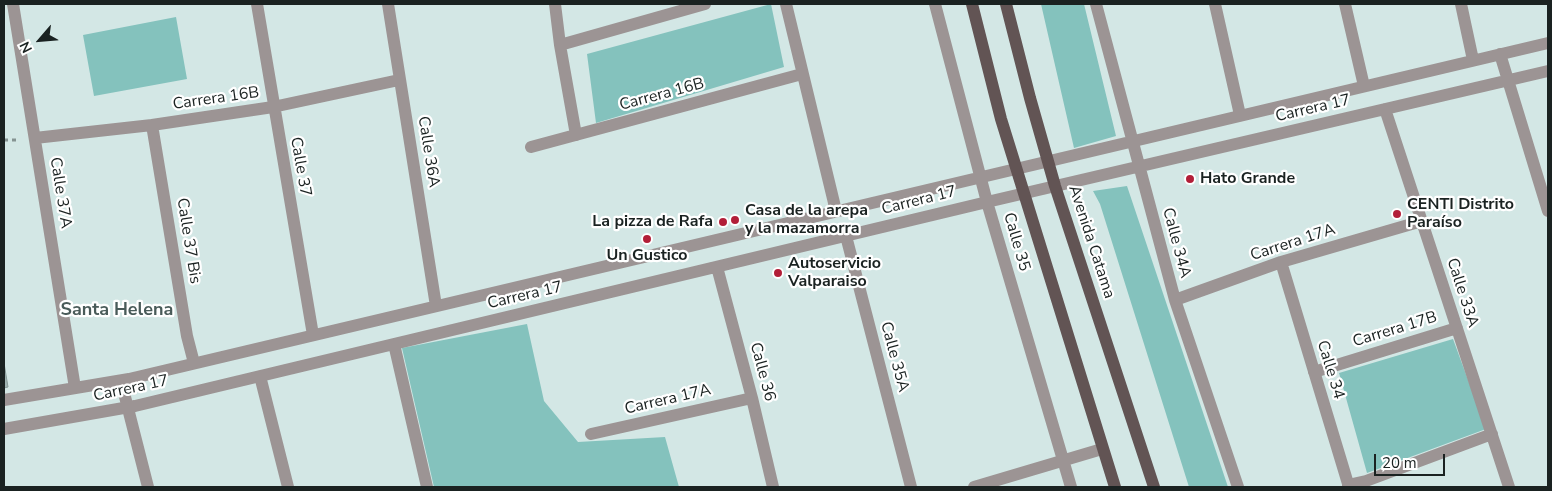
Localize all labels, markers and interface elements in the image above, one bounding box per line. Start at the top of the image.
north arrow [15,15,65,65]
text: N [15,38,37,56]
street label: Carrera 16B [617,74,707,116]
street label: Carrera 16B [172,83,260,115]
street label: Carrera 17 [1274,91,1352,127]
street label: Calle 36A [413,115,443,189]
street label: Calle 37 [285,136,315,198]
street label: Calle 37A [45,156,75,230]
place label: Hato Grande [1200,169,1295,189]
marker: Hato Grande [1184,173,1196,185]
street label: Carrera 17 [880,182,958,220]
street label: Avenida Catama [1064,183,1118,301]
place label: CENTI Distrito Paraíso [1407,195,1514,233]
street label: Calle 37 Bis [172,197,204,285]
place label: Casa de la arepa y la mazamorra [745,201,868,239]
street label: Calle 34A [1157,206,1195,280]
marker: CENTI Distrito Paraíso [1391,208,1403,220]
street label: Calle 35 [998,210,1034,274]
place label: La pizza de Rafa [592,212,713,232]
marker: Casa de la arepa y la mazamorra [729,214,741,226]
marker: La pizza de Rafa [717,216,729,228]
street label: Carrera 17A [1248,220,1338,266]
marker: Un Gustico [641,233,653,245]
place label: Un Gustico [606,246,688,266]
place label: Autoservicio Valparaiso [788,254,881,292]
street label: Calle 33A [1442,256,1482,330]
marker: Autoservicio Valparaiso [772,267,784,279]
street label: Carrera 17 [486,278,564,314]
district label: Santa Helena [61,300,173,322]
street label: Carrera 17B [1351,308,1439,352]
street label: Calle 35A [875,320,913,394]
street label: Calle 34 [1312,338,1348,402]
street label: Calle 36 [745,340,779,404]
street label: Carrera 17 [92,372,170,406]
street label: Carrera 17A [623,381,713,419]
scale bar [1377,444,1448,476]
text: 20 m [1382,453,1417,473]

